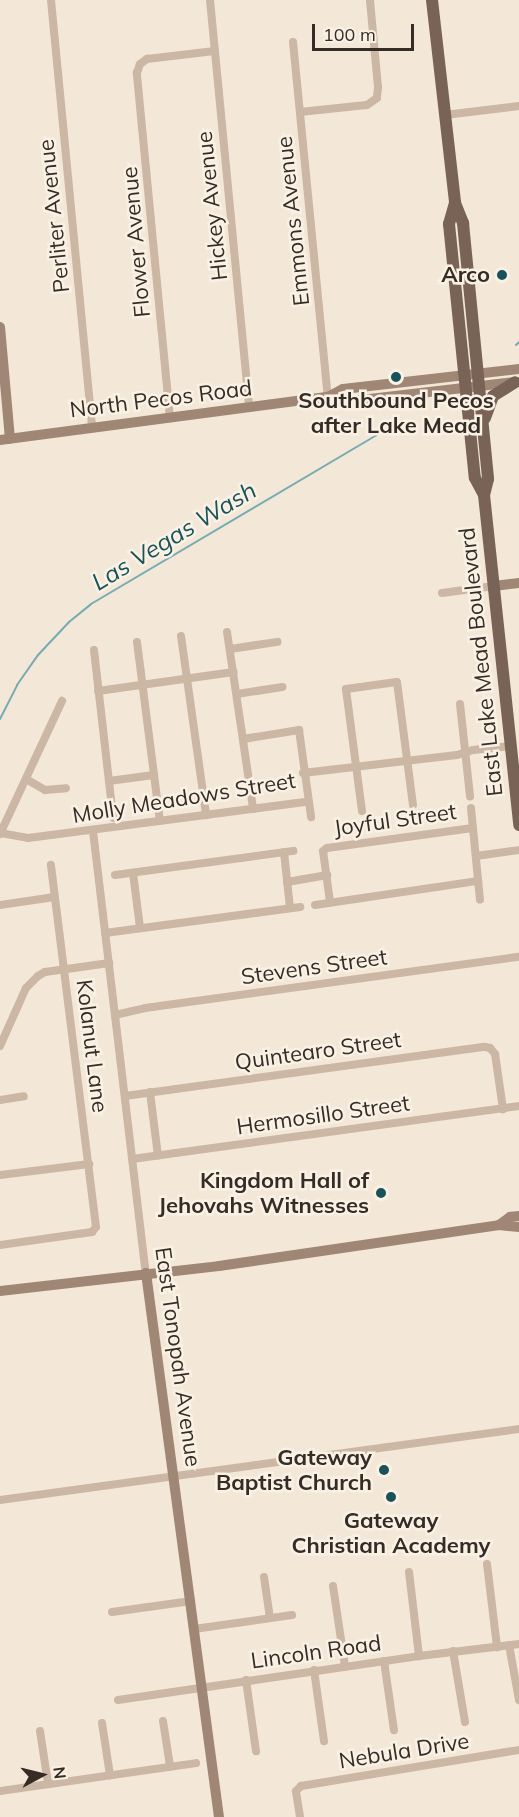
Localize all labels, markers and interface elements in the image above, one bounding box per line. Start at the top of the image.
scale bar [315,12,417,50]
text: 100 m [323,23,376,46]
street label: Hickey Avenue [191,130,233,282]
street label: Emmons Avenue [271,135,315,307]
street label: Perliter Avenue [33,138,75,294]
street label: Flower Avenue [116,165,156,319]
place label: Arco [441,262,490,288]
marker: Arco [495,268,509,282]
marker: Southbound Pecos after Lake Mead [389,370,403,384]
street label: North Pecos Road [68,375,254,423]
place label: Southbound Pecos after Lake Mead [298,387,494,439]
water label: Las Vegas Wash [87,476,261,596]
street label: East Lake Mead Boulevard [454,526,508,798]
street label: Molly Meadows Street [71,767,297,829]
street label: Joyful Street [332,798,458,842]
street label: Stevens Street [239,944,389,990]
street label: Kolanut Lane [71,978,113,1114]
street label: Quintearo Street [233,1026,403,1076]
street label: Hermosillo Street [235,1090,411,1140]
place label: Kingdom Hall of Jehovahs Witnesses [158,1167,369,1218]
marker: Kingdom Hall of Jehovahs Witnesses [374,1186,388,1200]
street label: East Tonopah Avenue [150,1245,206,1469]
place label: Gateway Baptist Church [216,1444,372,1496]
marker: Gateway Baptist Church [377,1463,391,1477]
marker: Gateway Christian Academy [384,1490,398,1504]
place label: Gateway Christian Academy [291,1507,491,1558]
street label: Lincoln Road [249,1630,383,1674]
street label: Nebula Drive [337,1728,471,1774]
north arrow [12,1745,72,1805]
text: N [49,1766,71,1780]

